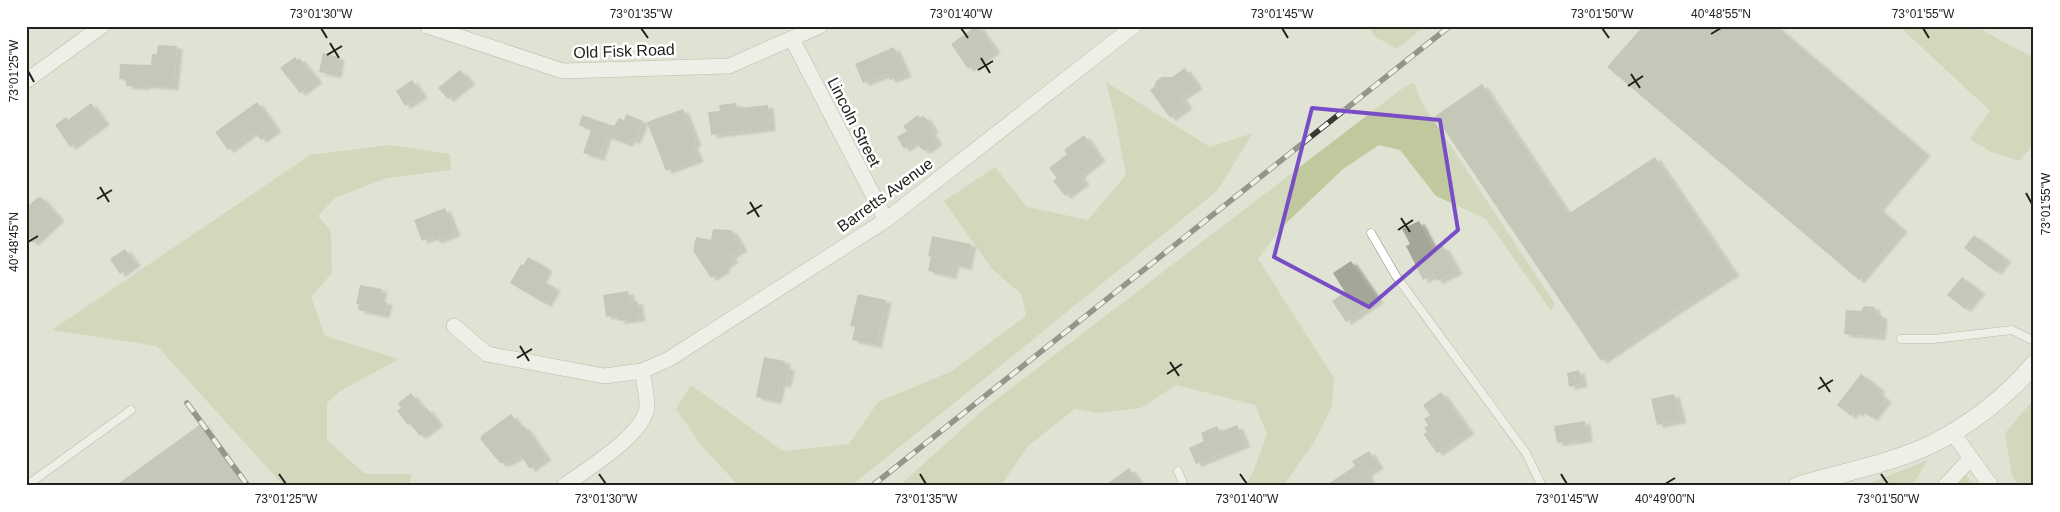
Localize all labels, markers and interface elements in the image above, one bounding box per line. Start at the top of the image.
text: 73°01'30"W [290,7,353,21]
text: 73°01'35"W [610,7,673,21]
text: 73°01'40"W [930,7,993,21]
text: 73°01'45"W [1251,7,1314,21]
text: 73°01'50"W [1571,7,1634,21]
text: 40°48'55"N [1691,7,1751,21]
text: 73°01'55"W [1892,7,1955,21]
text: 73°01'25"W [7,39,21,102]
street label: Old Fisk Road [573,41,675,61]
street label: Lincoln Street [824,75,884,170]
street label: Barretts Avenue [834,155,936,235]
text: 73°01'55"W [2039,172,2053,235]
text: 40°48'45"N [7,212,21,272]
text: 73°01'25"W [255,492,318,506]
text: 73°01'30"W [575,492,638,506]
text: 73°01'35"W [895,492,958,506]
text: 73°01'40"W [1216,492,1279,506]
text: 73°01'45"W [1536,492,1599,506]
text: 40°49'00"N [1635,492,1695,506]
text: 73°01'50"W [1857,492,1920,506]

